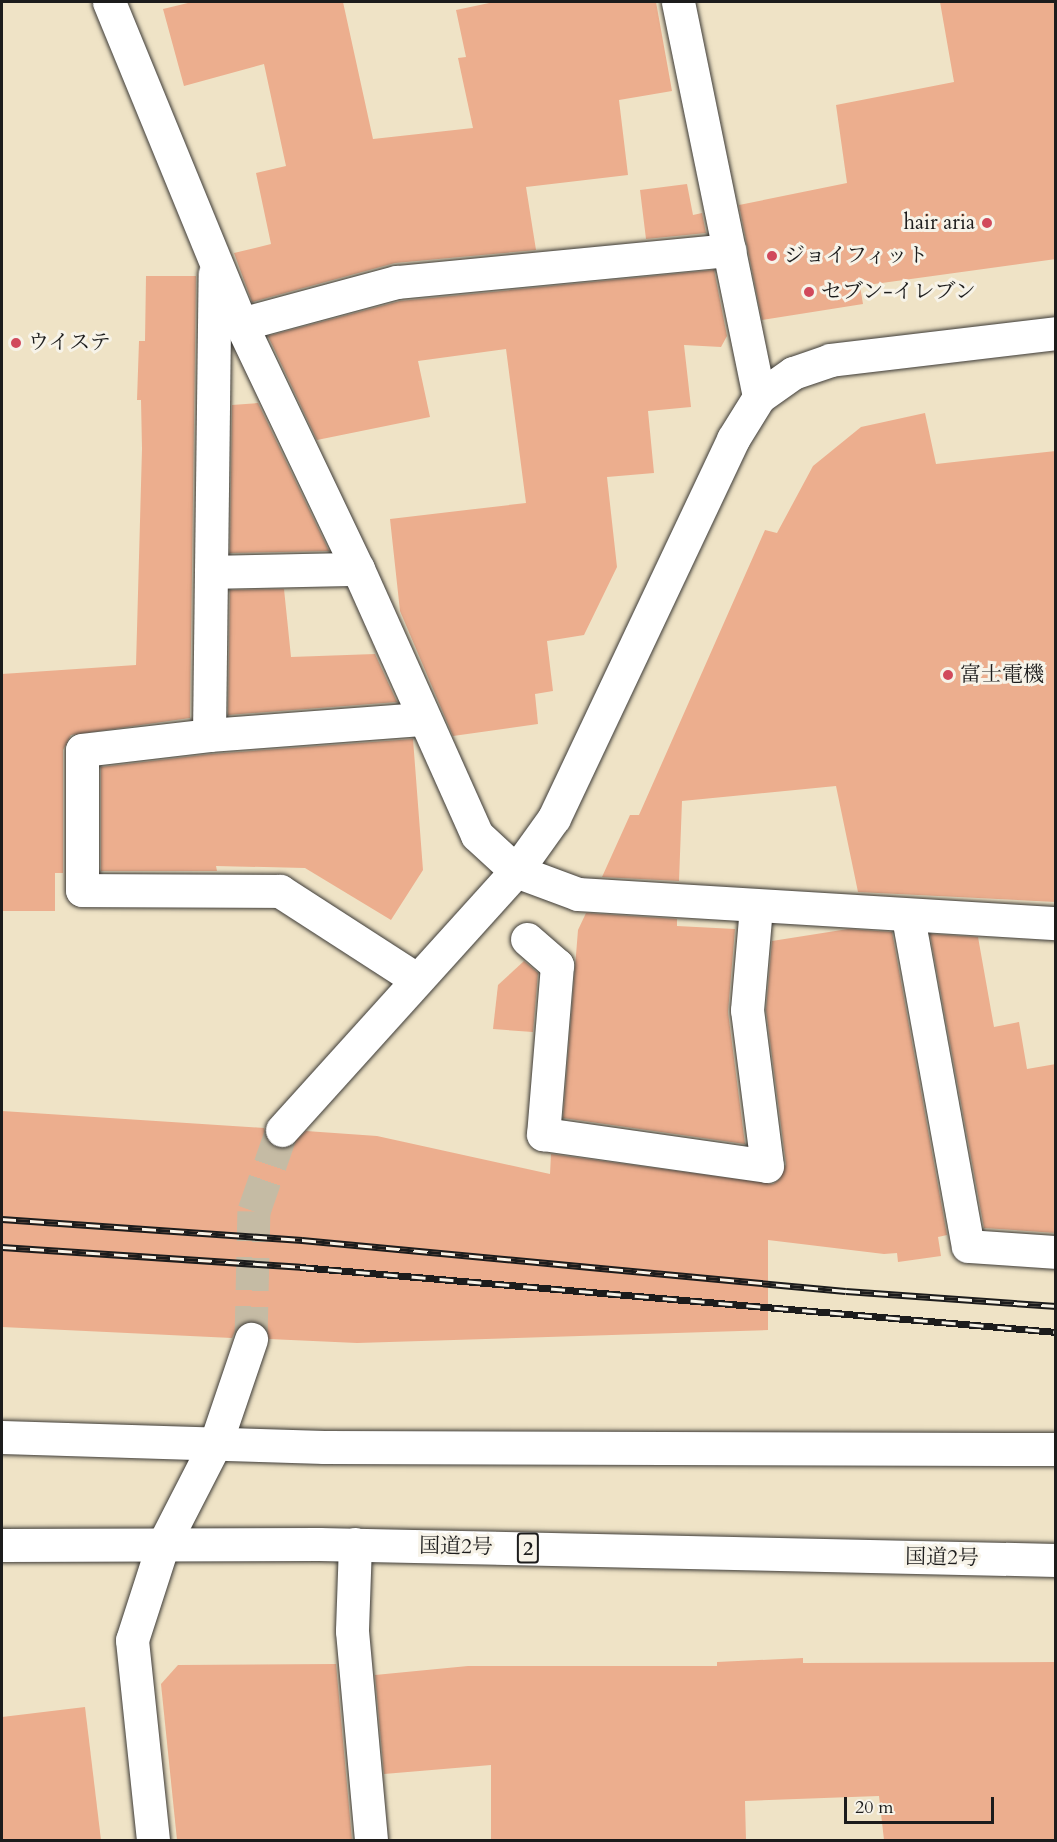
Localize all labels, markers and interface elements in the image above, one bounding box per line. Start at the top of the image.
place label: hair aria [903,210,975,236]
marker: hair aria [980,216,994,230]
place label: ジョイフィット [784,243,931,269]
marker: ジョイフィット [765,249,779,263]
place label: セブン-イレブン [821,279,977,305]
marker: セブン-イレブン [802,285,816,299]
place label: ウイステ [28,330,112,356]
marker: ウイステ [9,336,23,350]
place label: 富士電機 [960,662,1044,688]
marker: 富士電機 [941,668,955,682]
road number: 2 [516,1531,540,1565]
street label: 国道2号 [419,1534,493,1560]
street label: 国道2号 [905,1545,979,1571]
scale bar [847,1785,997,1823]
text: 20 m [855,1795,894,1820]

